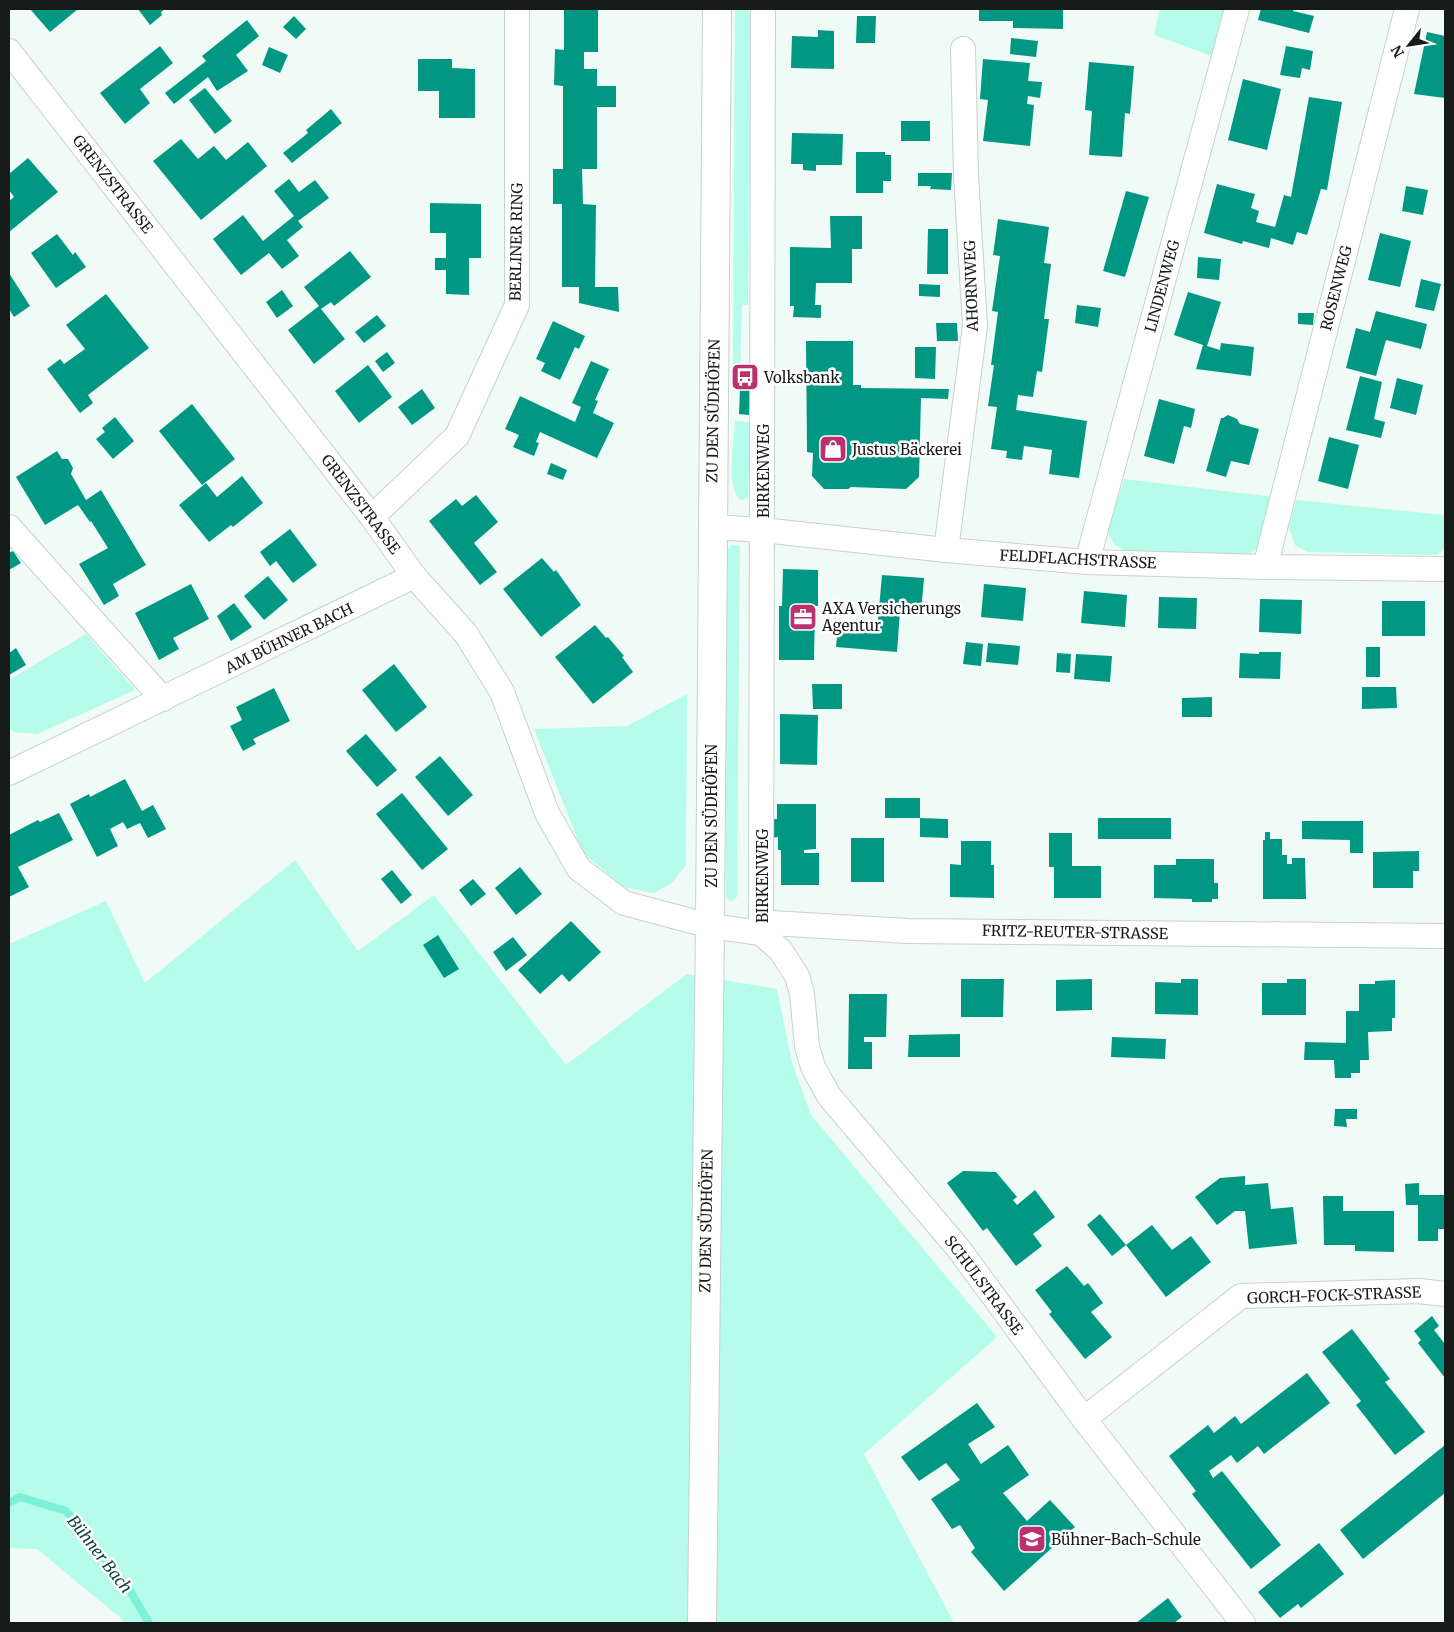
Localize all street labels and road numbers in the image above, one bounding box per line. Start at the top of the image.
street label: GRENZSTRASSE [69,131,158,237]
street label: BERLINER RING [505,183,527,301]
street label: LINDENWEG [1141,238,1183,334]
street label: AHORNWEG [960,240,982,333]
street label: ROSENWEG [1316,243,1356,333]
street label: ZU DEN SÜDHÖFEN [701,339,724,483]
street label: BIRKENWEG [754,424,773,518]
street label: GRENZSTRASSE [317,451,405,558]
street label: FELDFLACHSTRASSE [999,545,1157,573]
street label: AM BÜHNER BACH [221,598,356,678]
street label: ZU DEN SÜDHÖFEN [701,744,721,888]
street label: BIRKENWEG [753,829,772,923]
street label: FRITZ-REUTER-STRASSE [982,921,1169,943]
street label: ZU DEN SÜDHÖFEN [694,1149,717,1293]
street label: SCHULSTRASSE [941,1232,1028,1339]
street label: GORCH-FOCK-STRASSE [1247,1282,1422,1308]

